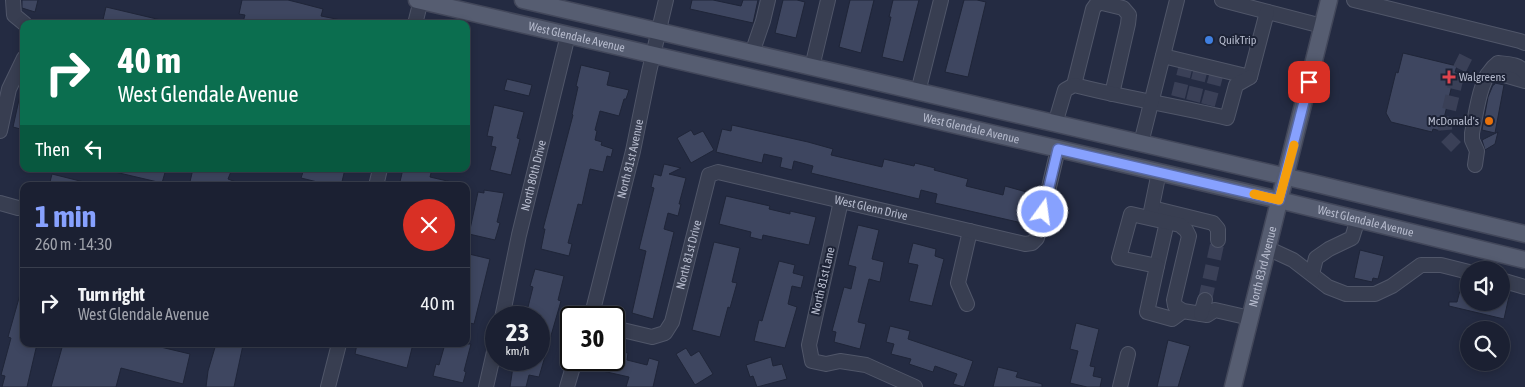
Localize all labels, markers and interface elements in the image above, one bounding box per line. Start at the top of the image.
street label: West Glendale Avenue [527,19,626,55]
place label: QuikTrip [1219,33,1257,47]
marker: QuikTrip [1203,34,1215,46]
icon: right [35,40,100,105]
text: 40 m [118,40,181,80]
pin [1288,61,1330,103]
icon: arrive [1295,68,1323,96]
place label: Walgreens [1459,70,1506,84]
marker: Walgreens [1443,71,1455,83]
text: West Glendale Avenue [118,81,299,107]
street label: West Glendale Avenue [922,111,1021,147]
place label: McDonald's [1428,114,1479,128]
marker: McDonald's [1483,115,1495,127]
street label: North 81st Avenue [614,118,646,200]
icon: left [80,135,108,163]
text: Then [35,138,70,160]
street label: North 80th Drive [518,139,549,212]
position arrow [1016,185,1068,237]
street label: West Glenn Drive [833,193,909,223]
text: 1 min [35,199,96,233]
button: close [403,199,455,251]
street label: West Glendale Avenue [1316,203,1415,240]
street label: North 81st Drive [673,219,704,291]
street label: North 83rd Avenue [1246,225,1280,308]
text: 260 m · 14:30 [35,235,112,253]
street label: North 81st Lane [808,246,838,316]
map controls [1460,261,1510,371]
button: sound [1460,261,1510,311]
text: Turn right [78,283,145,305]
icon: right [35,289,63,317]
text: 40 m [421,292,455,314]
text: West Glendale Avenue [78,305,209,323]
speed limit sign: 30 [560,306,625,371]
text: 23 [506,318,529,346]
button: search [1460,321,1510,371]
text: km/h [506,344,529,358]

